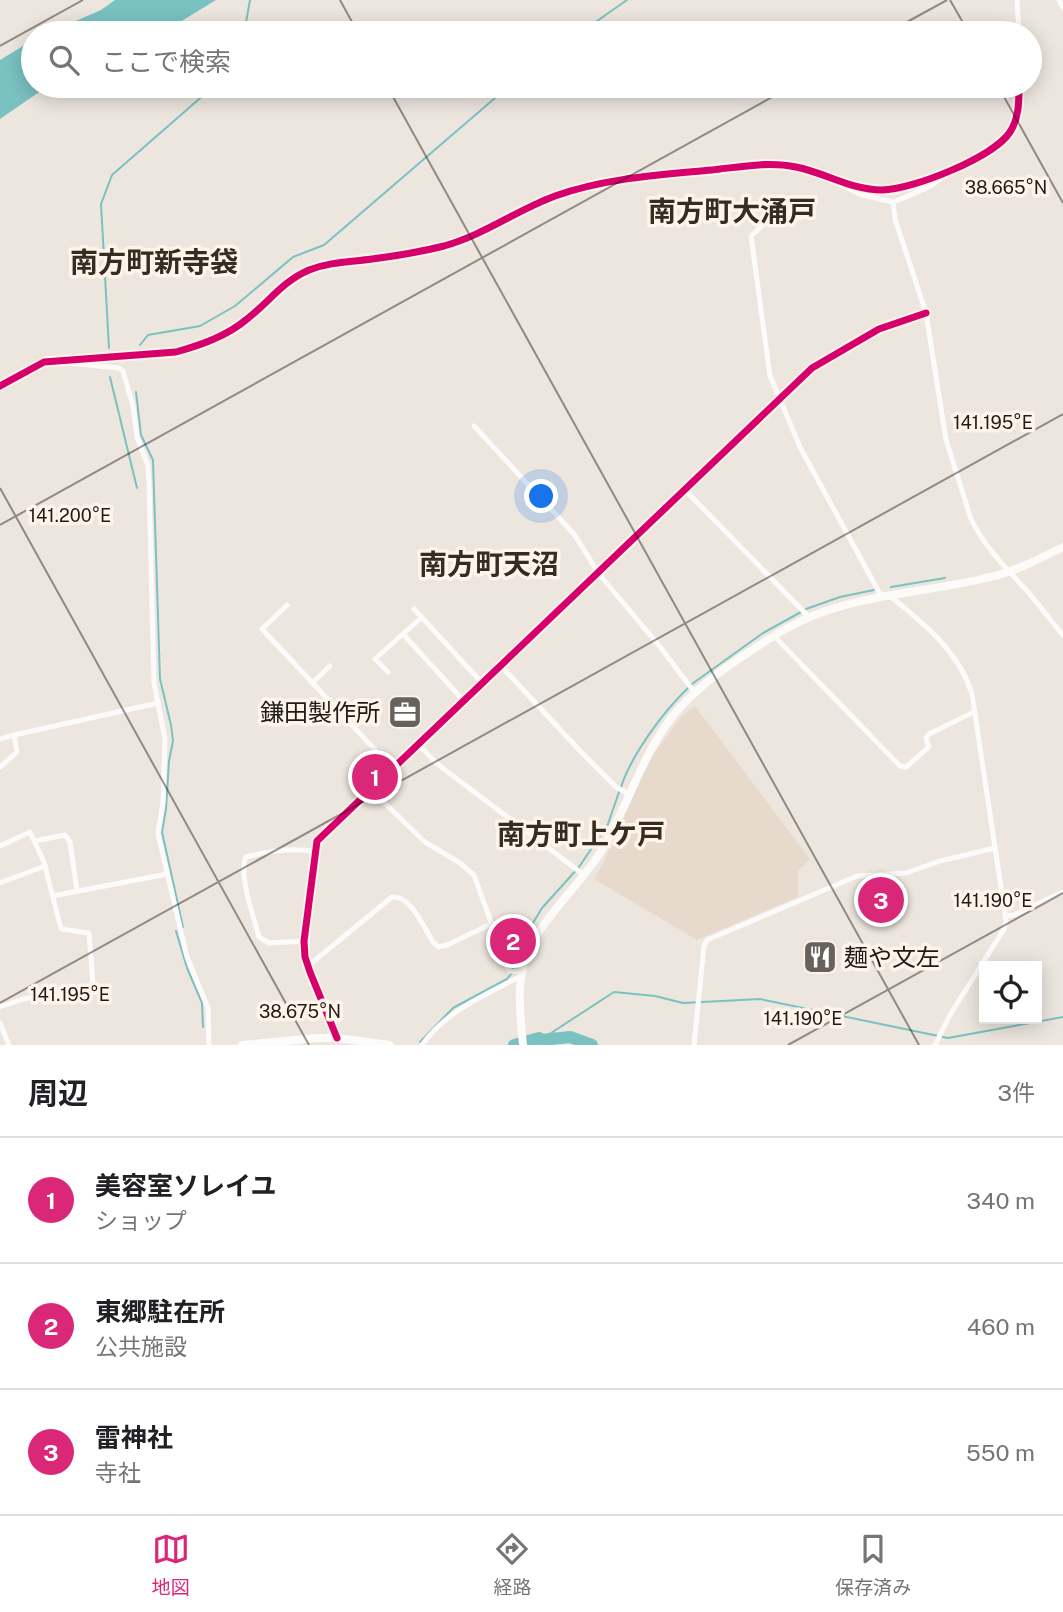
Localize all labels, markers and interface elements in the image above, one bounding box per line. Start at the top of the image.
search box [21,21,1042,98]
icon: search [45,41,83,79]
text: ここで検索 [101,46,231,77]
text: 38.665°N [965,177,1047,198]
district label: 南方町大涌戸 [648,194,816,227]
district label: 南方町新寺袋 [70,245,238,278]
text: 141.195°E [953,412,1033,433]
your location [524,479,558,513]
text: 141.200°E [29,505,111,526]
district label: 南方町天沼 [419,547,559,580]
office icon: 鎌田製作所 [386,693,424,731]
place label: 鎌田製作所 [260,698,380,726]
pin: 1 [352,751,398,803]
district label: 南方町上ケ戸 [497,817,665,850]
pin: 3 [858,874,904,926]
text: 141.190°E [954,890,1032,911]
pin: 2 [490,915,536,967]
restaurant icon: 麺や文左 [801,938,839,976]
place label: 麺や文左 [844,943,940,971]
map controls [979,961,1042,1024]
button: locate [979,961,1042,1024]
text: 141.195°E [30,984,110,1005]
text: 38.675°N [259,1001,341,1022]
text: 141.190°E [764,1008,842,1029]
text: 周辺 [28,1075,88,1111]
text: 3件 [998,1079,1035,1106]
text: 美容室ソレイユ [95,1170,276,1201]
text: 1 [46,1187,56,1214]
text: 340 m [967,1187,1035,1214]
text: ショップ [95,1207,187,1234]
text: 東郷駐在所 [95,1296,225,1327]
text: 2 [44,1313,58,1340]
text: 460 m [967,1313,1035,1340]
text: 公共施設 [95,1333,187,1360]
text: 雷神社 [95,1422,173,1453]
text: 3 [43,1439,59,1466]
text: 550 m [966,1439,1035,1466]
text: 寺社 [95,1459,141,1486]
tab: 地図 [152,1530,190,1599]
tab: 経路 [493,1530,531,1599]
tab: 保存済み [835,1530,911,1599]

